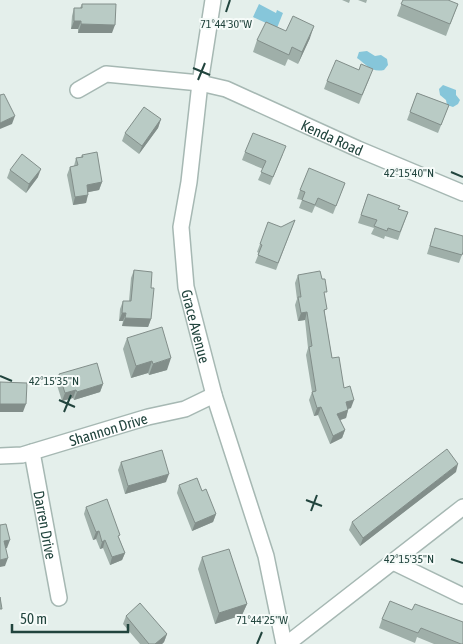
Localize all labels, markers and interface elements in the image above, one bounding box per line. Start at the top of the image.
text: 71°44'30"W [200,17,252,31]
street label: Kenda Road [299,116,366,159]
text: 42°15'40"N [384,166,434,180]
street label: Grace Avenue [179,288,214,365]
text: 42°15'35"N [29,374,79,388]
street label: Shannon Drive [67,409,149,449]
street label: Darren Drive [31,489,60,561]
text: 42°15'35"N [384,552,434,566]
scale bar [12,602,129,634]
text: 50 m [20,610,47,627]
text: 71°44'25"W [236,613,288,627]

